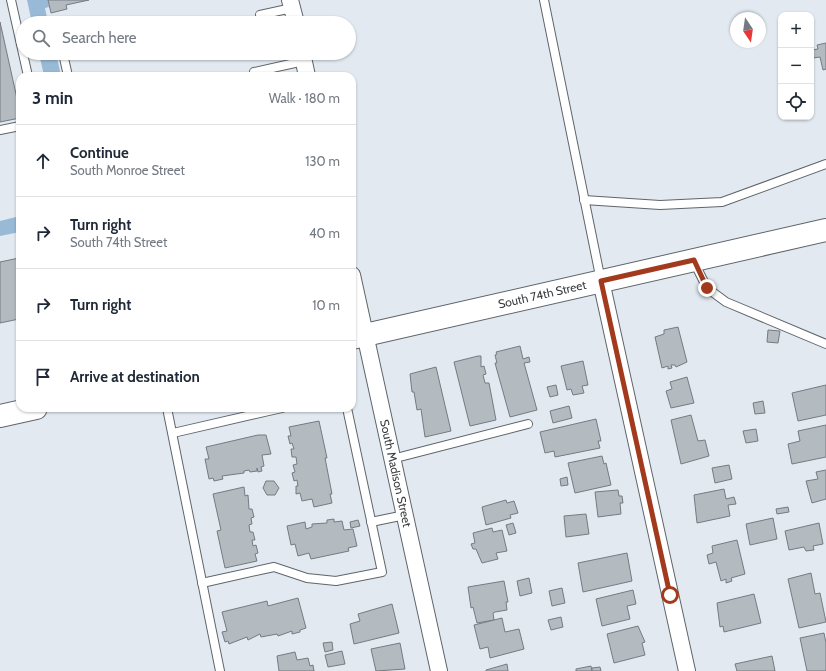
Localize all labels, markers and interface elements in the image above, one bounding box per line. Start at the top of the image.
north arrow [730,12,766,48]
map controls [778,12,814,120]
button: + [778,12,814,48]
search box [16,16,356,60]
icon: search [30,27,52,49]
text: Search here [62,29,137,47]
button: − [778,48,814,84]
button: locate [778,84,814,120]
text: 3 min [32,88,73,108]
text: Walk · 180 m [269,90,340,106]
text: Continue [70,144,129,162]
icon: ahead [32,150,54,172]
text: 130 m [305,153,340,169]
text: South Monroe Street [70,162,185,178]
text: Turn right [70,216,131,234]
icon: right [32,222,54,244]
text: 40 m [309,225,340,241]
text: South 74th Street [70,234,167,250]
street label: South 74th Street [497,277,588,311]
route end [698,279,716,297]
icon: right [32,294,54,316]
text: Turn right [70,296,131,314]
text: 10 m [312,297,340,313]
icon: arrive [32,366,54,388]
text: Arrive at destination [70,368,200,386]
street label: South Madison Street [377,418,415,528]
route start [661,586,679,604]

